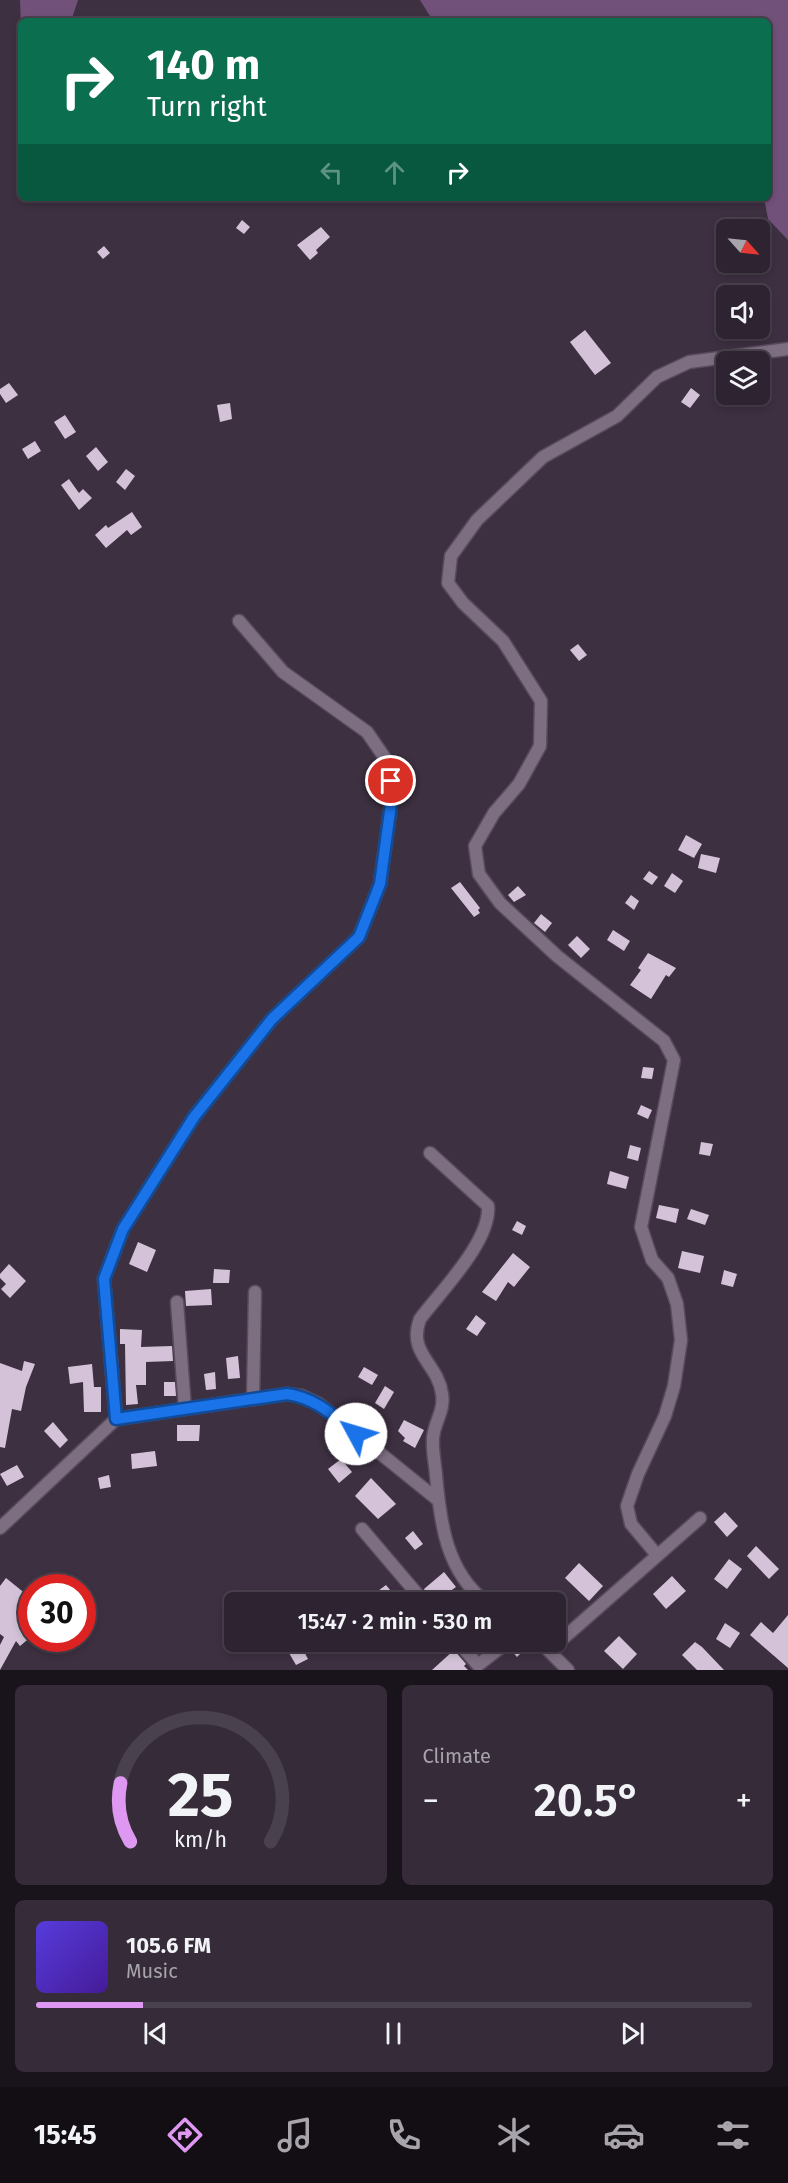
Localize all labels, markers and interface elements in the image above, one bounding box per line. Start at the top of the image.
text: 140 m [147,40,260,90]
icon: right [48,42,126,120]
text: Turn right [147,91,267,123]
icon: left [315,156,348,189]
icon: ahead [378,156,411,189]
icon: right [441,156,474,189]
north arrow [716,219,770,273]
map controls [716,219,770,405]
button: sound [716,285,770,339]
button: layers [716,351,770,405]
pin [365,755,416,806]
icon: arrive [374,764,407,797]
position arrow [324,1402,388,1466]
speed limit sign: 30 [18,1574,96,1652]
text: 15:47 · 2 min · 530 m [298,1608,492,1635]
text: Climate [423,1744,491,1768]
text: 25 [168,1758,234,1833]
text: 20.5° [534,1774,641,1828]
text: − [423,1781,439,1821]
text: + [736,1781,752,1821]
text: km/h [174,1827,227,1853]
text: 105.6 FM [126,1932,211,1959]
text: Music [126,1959,178,1983]
icon: previous [139,2017,172,2050]
icon: pause [377,2017,410,2050]
icon: next [616,2017,649,2050]
icon: directions [164,2114,206,2156]
icon: music [274,2114,316,2156]
icon: phone [383,2114,425,2156]
icon: climate [493,2114,535,2156]
icon: car [603,2114,645,2156]
icon: filters [712,2114,754,2156]
text: 15:45 [34,2119,97,2151]

